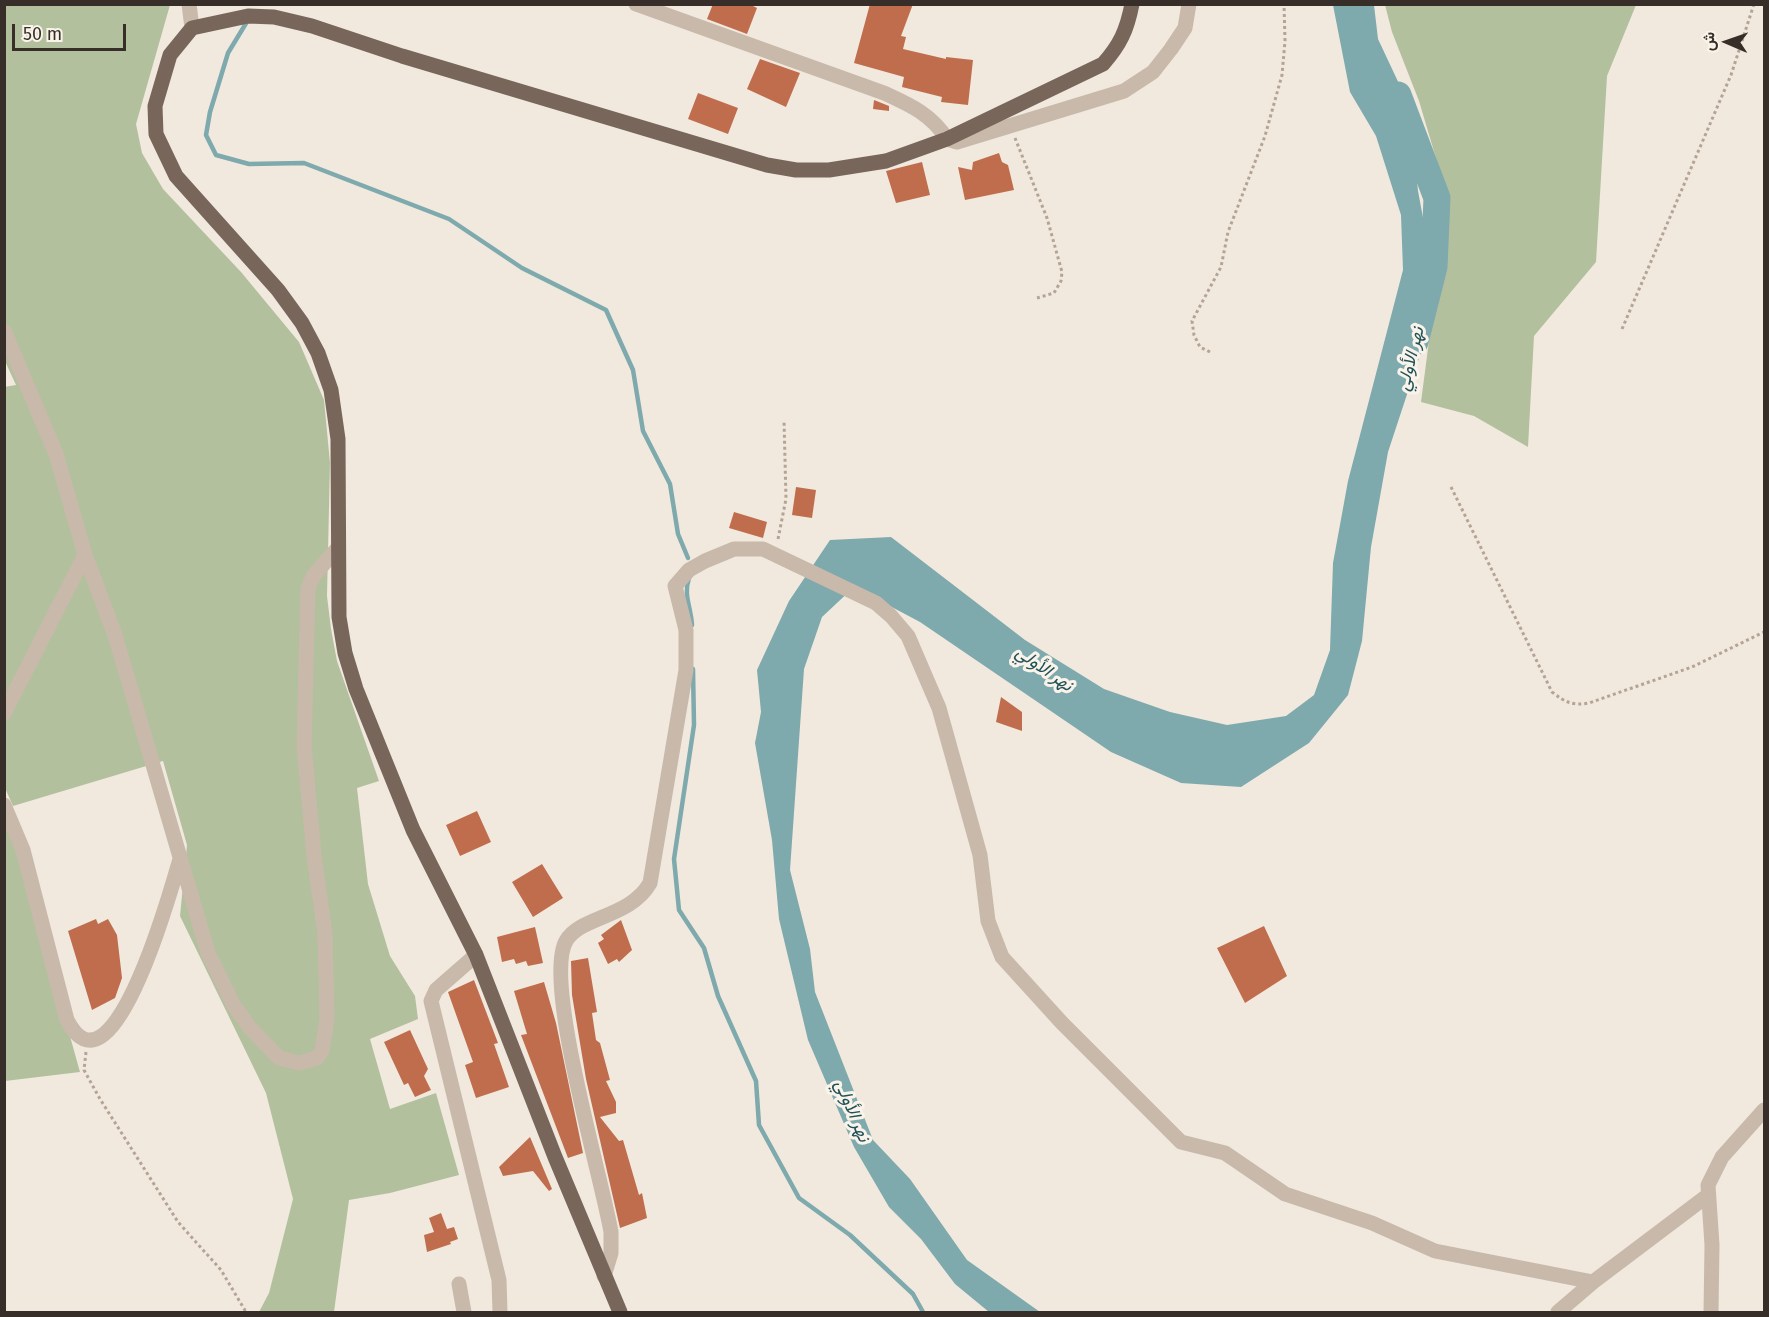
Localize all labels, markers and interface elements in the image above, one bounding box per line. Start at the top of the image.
scale bar [15,12,129,50]
north arrow [1697,12,1757,72]
text: 50 m [23,23,62,45]
text: ش [1699,31,1718,51]
water label: نهر الأولي [1393,325,1429,393]
water label: نهر الأولي [1011,642,1077,696]
water label: نهر الأولي [829,1077,875,1145]

